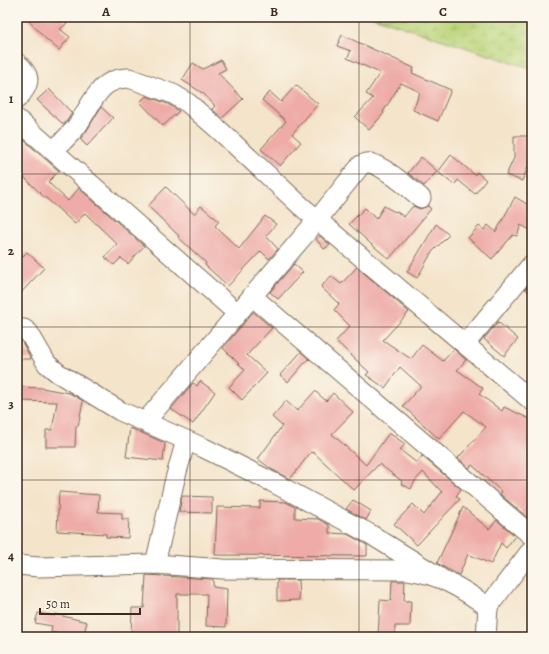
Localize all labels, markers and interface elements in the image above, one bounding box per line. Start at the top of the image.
text: A [101,3,111,20]
text: B [270,3,278,20]
text: C [439,3,447,20]
text: 1 [9,90,14,107]
text: 2 [8,242,15,259]
text: 3 [8,395,14,412]
text: 4 [8,547,14,564]
scale bar [40,590,140,616]
text: 50 m [46,596,70,612]

